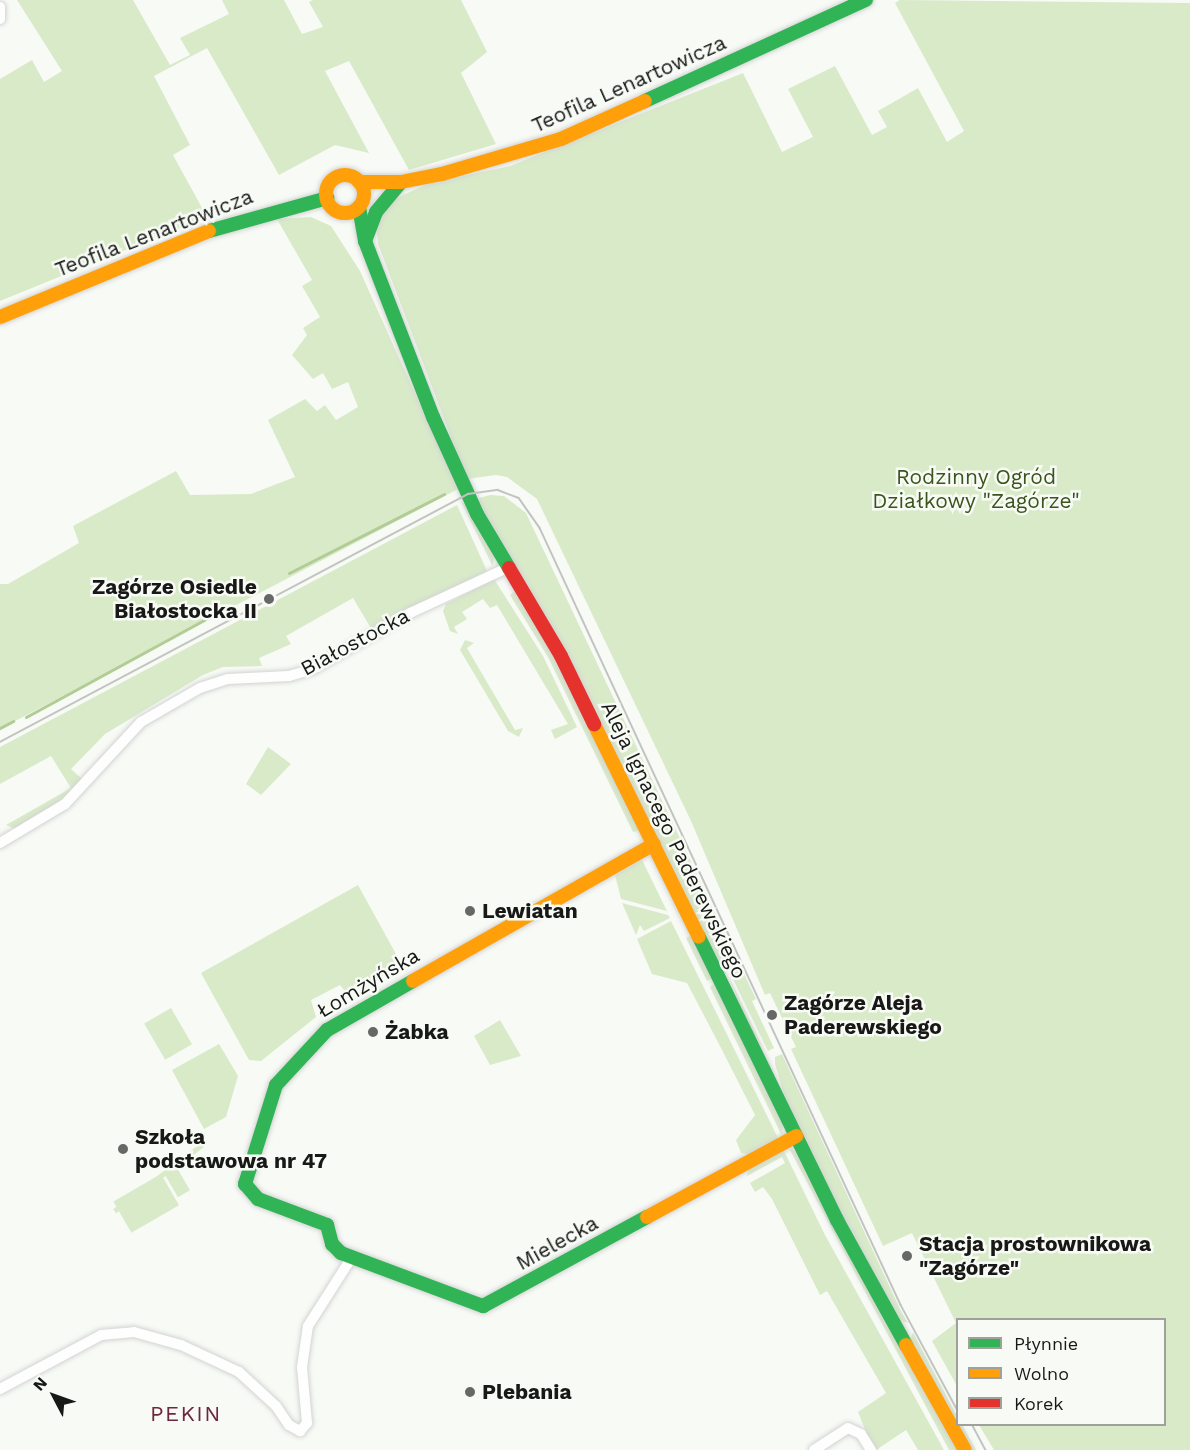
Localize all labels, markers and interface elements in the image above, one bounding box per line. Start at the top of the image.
street label: Teofila Lenartowicza [528,30,730,138]
street label: Teofila Lenartowicza [51,184,257,282]
park label: Rodzinny Ogród Działkowy "Zagórze" [872,464,1080,514]
place label: Zagórze Osiedle Białostocka II [92,574,257,624]
marker: Zagórze Osiedle Białostocka II [262,592,276,606]
street label: Białostocka [296,603,414,681]
street label: Aleja Ignacego Paderewskiego [596,697,752,983]
place label: Lewiatan [482,898,578,924]
marker: Lewiatan [463,904,477,918]
street label: Łomżyńska [312,943,424,1023]
place label: Zagórze Aleja Paderewskiego [784,990,942,1040]
marker: Zagórze Aleja Paderewskiego [765,1008,779,1022]
place label: Żabka [385,1019,449,1045]
marker: Żabka [366,1025,380,1039]
place label: Szkoła podstawowa nr 47 [135,1124,327,1174]
marker: Szkoła podstawowa nr 47 [116,1142,130,1156]
street label: Mielecka [512,1210,602,1276]
place label: Stacja prostownikowa "Zagórze" [919,1231,1151,1281]
marker: Stacja prostownikowa "Zagórze" [900,1249,914,1263]
legend [956,1318,1166,1426]
text: Płynnie [1014,1333,1078,1354]
text: Wolno [1014,1363,1069,1384]
north arrow [24,1366,84,1426]
text: N [29,1373,51,1395]
place label: Plebania [482,1379,572,1405]
marker: Plebania [463,1385,477,1399]
text: Korek [1014,1393,1064,1414]
district label: PEKIN [150,1401,222,1427]

